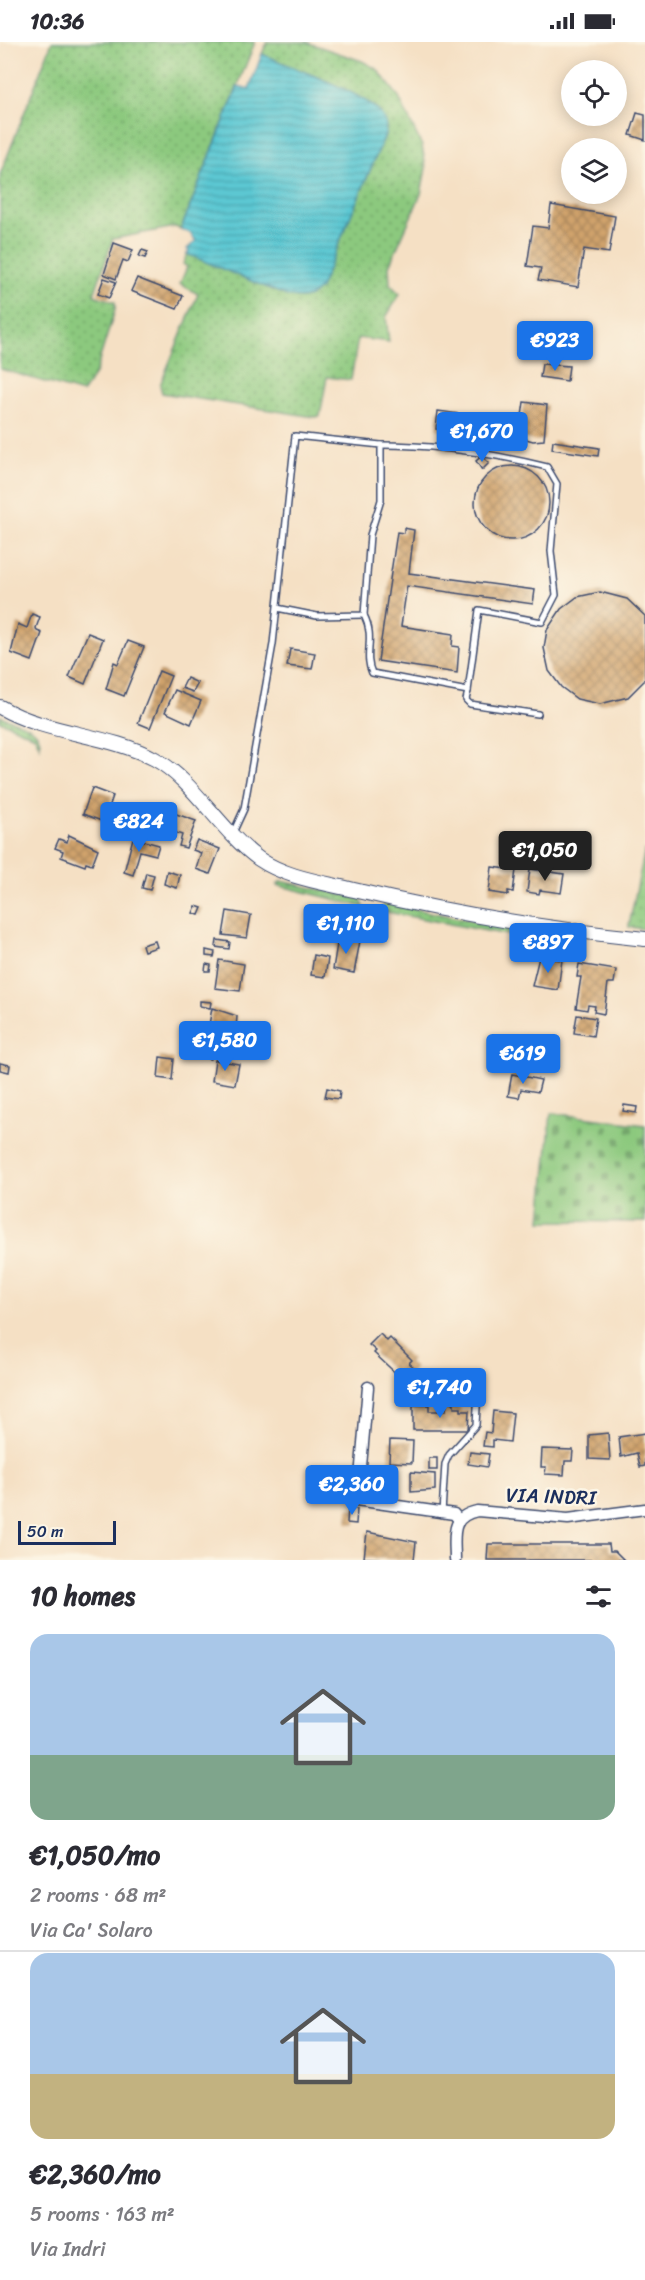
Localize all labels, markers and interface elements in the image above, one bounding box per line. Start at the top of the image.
text: 10:36 [30,2,85,41]
map controls [561,60,627,204]
button: locate [561,60,627,126]
button: layers [561,138,627,204]
pin: €923 [519,321,591,372]
text: €923 [531,323,579,358]
pin: €1,670 [433,412,531,463]
text: €1,670 [451,414,513,449]
pin: €824 [103,802,175,853]
text: €824 [114,804,164,839]
pin: €1,050 [496,831,594,882]
text: €1,050 [513,833,577,868]
pin: €1,110 [297,904,395,955]
text: €1,110 [317,906,375,941]
pin: €897 [512,923,584,974]
text: €897 [523,925,573,960]
pin: €1,580 [176,1021,274,1072]
text: €1,580 [193,1023,257,1058]
pin: €619 [487,1034,559,1085]
text: €619 [500,1036,546,1071]
pin: €1,740 [391,1368,489,1419]
text: €1,740 [408,1370,472,1405]
pin: €2,360 [303,1465,401,1516]
text: €2,360 [319,1467,385,1502]
street label: VIA INDRI [505,1477,598,1516]
text: 50 m [27,1517,63,1546]
scale bar [18,1518,116,1546]
text: 10 homes [30,1573,135,1619]
icon: filters [582,1580,615,1613]
icon: home [269,1673,377,1781]
text: €1,050/mo [30,1832,160,1878]
text: 2 rooms · 68 m² [30,1878,166,1913]
text: Via Ca' Solaro [30,1913,153,1948]
icon: home [269,1992,377,2100]
text: €2,360/mo [30,2151,161,2197]
text: 5 rooms · 163 m² [30,2197,175,2232]
text: Via Indri [30,2232,106,2267]

